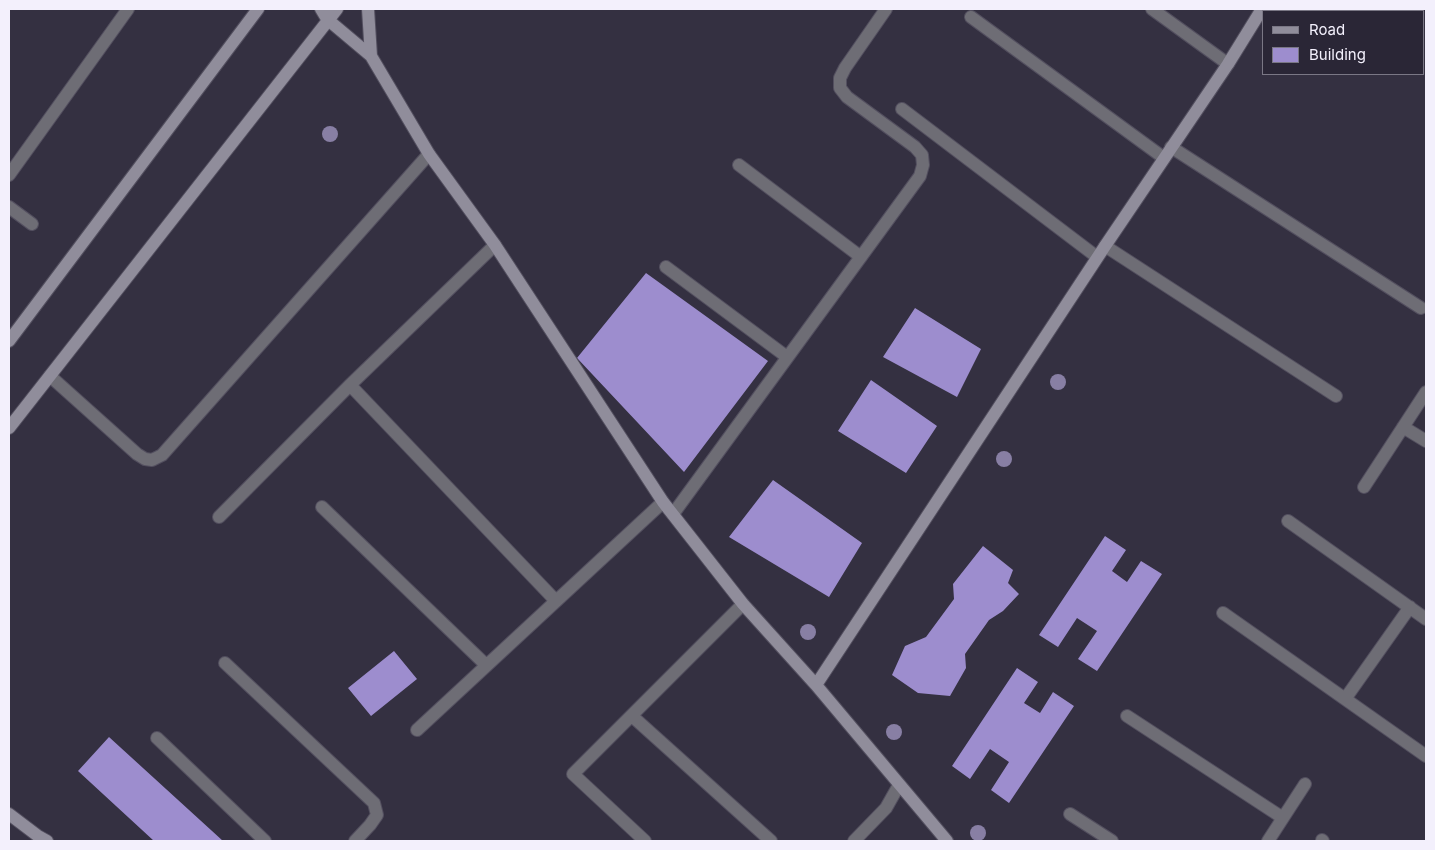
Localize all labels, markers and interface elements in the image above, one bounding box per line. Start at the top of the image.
legend [1262,10,1425,75]
text: Road [1309,20,1345,39]
text: Building [1309,45,1366,64]

